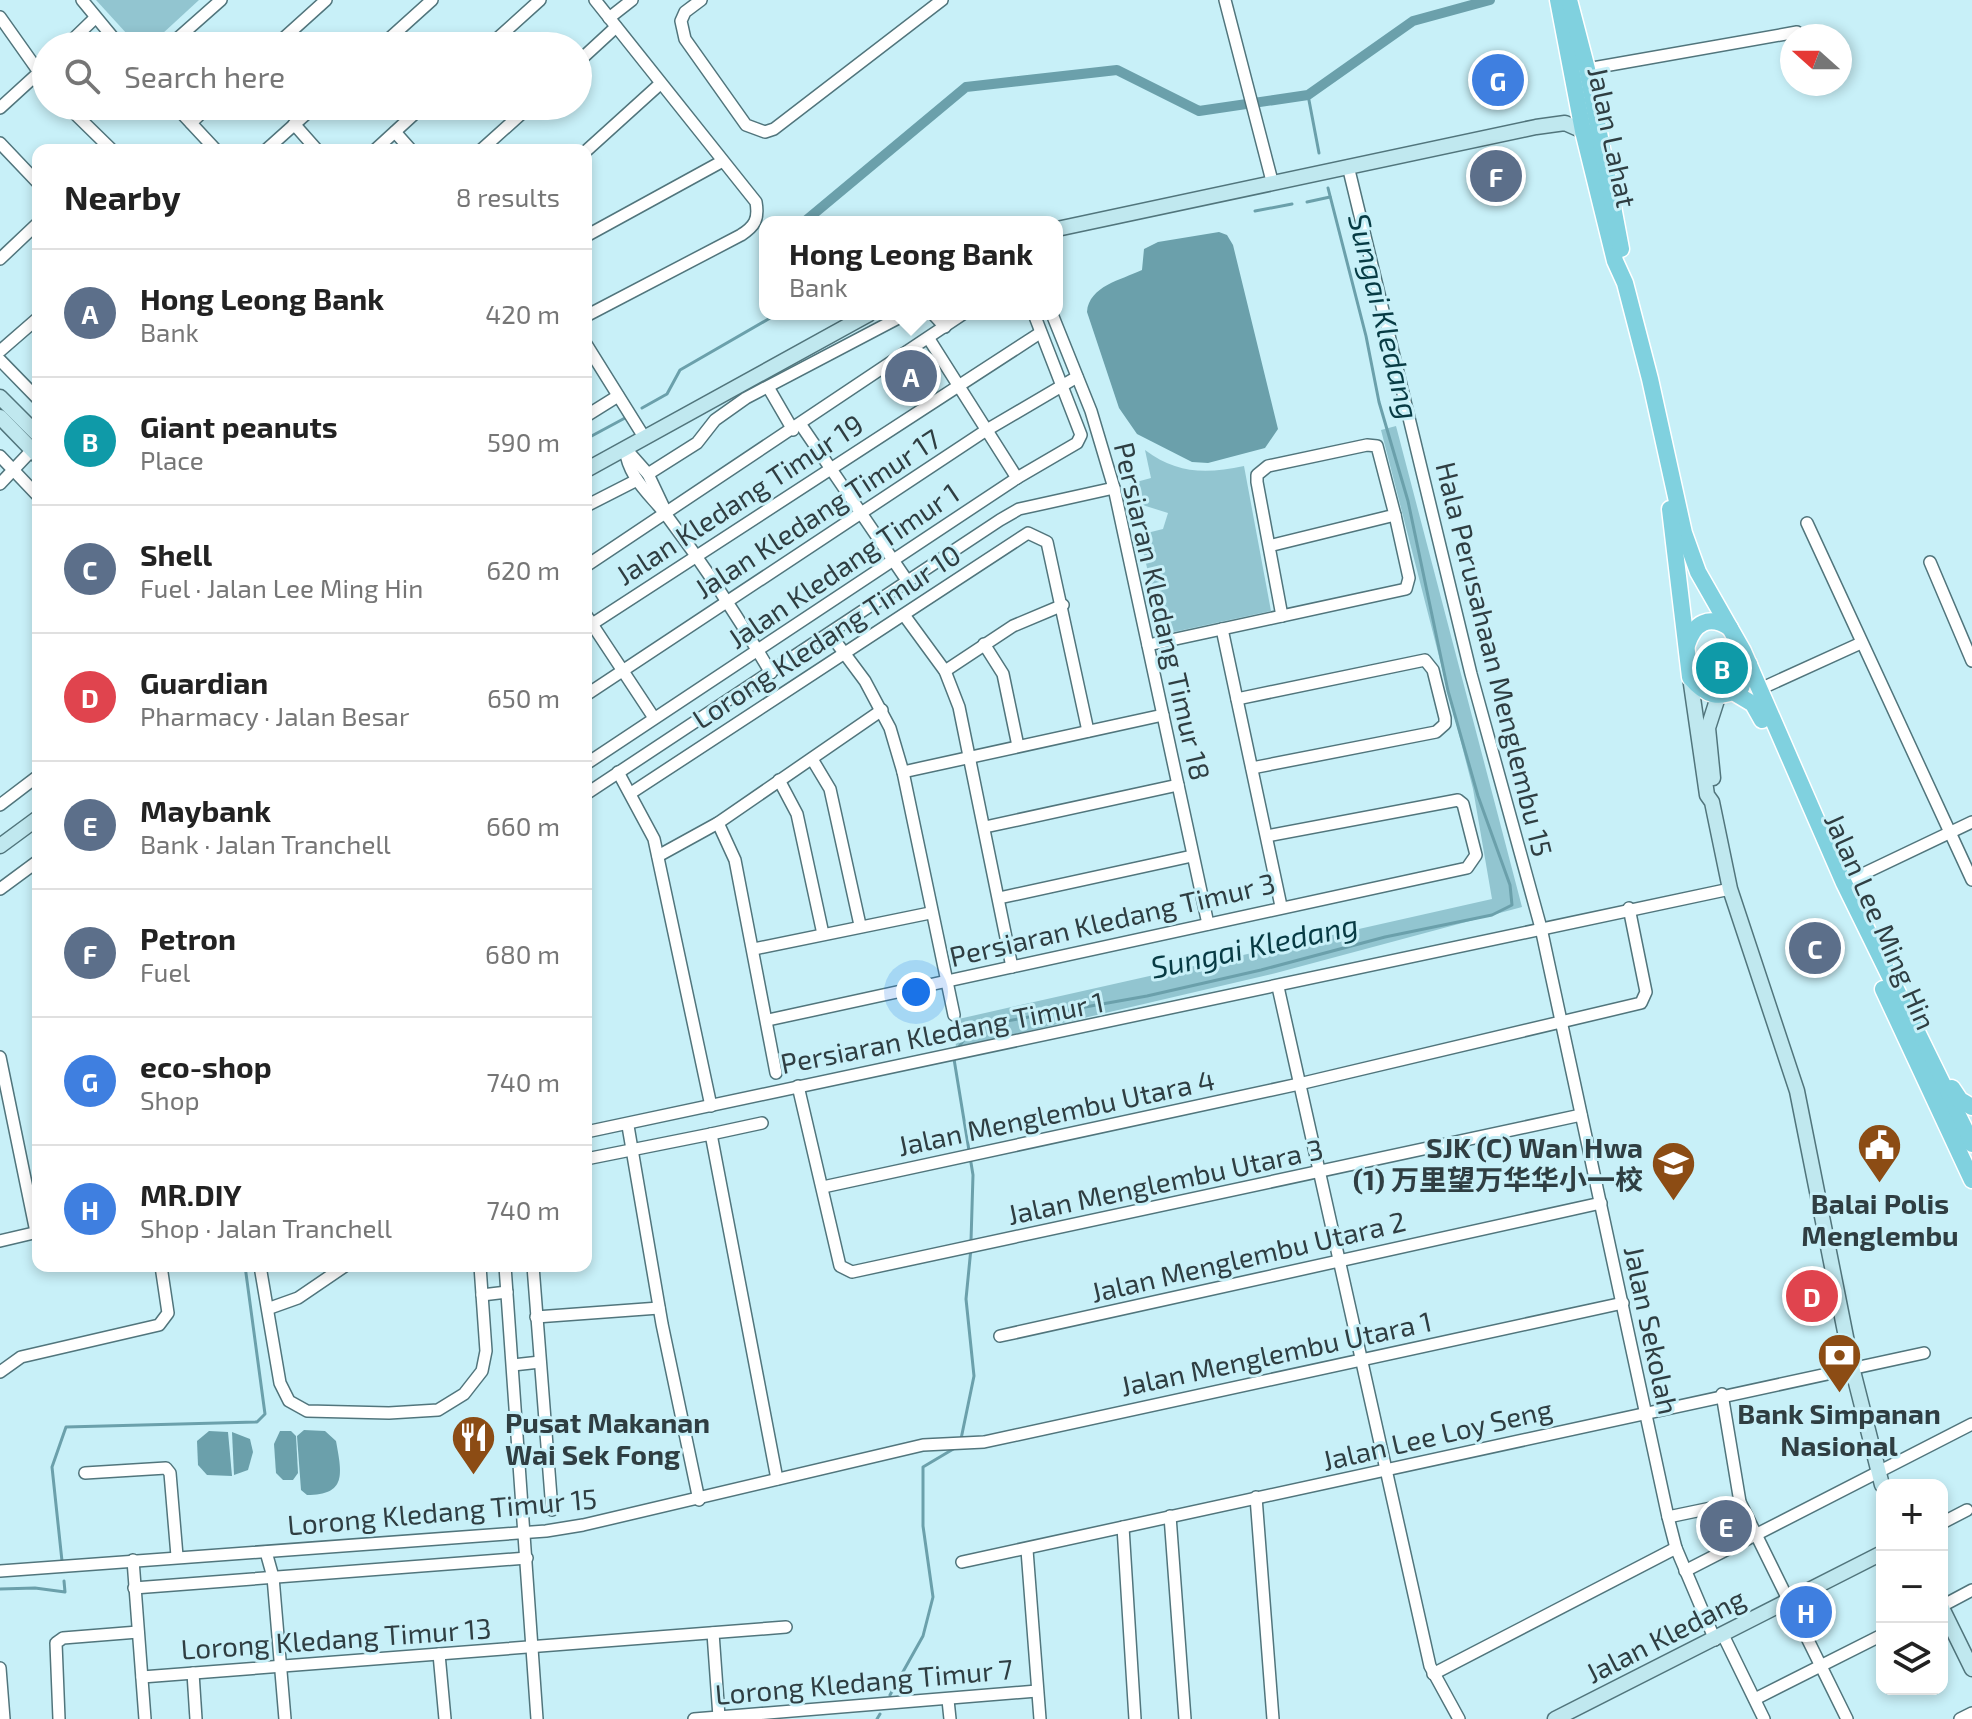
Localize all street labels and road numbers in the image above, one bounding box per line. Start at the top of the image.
street label: Jalan Lahat [1581,63,1645,211]
street label: Jalan Kledang Timur 19 [609,406,869,592]
street label: Jalan Kledang Timur 17 [688,421,946,605]
street label: Persiaran Kledang Timur 18 [1108,439,1218,783]
street label: Hala Perusahaan Menglembu 15 [1429,458,1561,860]
street label: Jalan Kledang Timur 1 [721,475,965,655]
street label: Lorong Kledang Timur 10 [686,537,966,735]
street label: Jalan Lee Ming Hin [1818,808,1944,1034]
street label: Persiaran Kledang Timur 3 [946,865,1278,973]
street label: Persiaran Kledang Timur 1 [777,984,1107,1080]
street label: Jalan Menglembu Utara 4 [894,1062,1218,1162]
street label: Jalan Menglembu Utara 3 [1004,1131,1326,1231]
street label: Jalan Menglembu Utara 2 [1087,1203,1409,1309]
street label: Jalan Sekolah [1618,1243,1686,1417]
street label: Jalan Menglembu Utara 1 [1117,1303,1435,1403]
street label: Jalan Lee Loy Seng [1319,1391,1556,1477]
street label: Lorong Kledang Timur 15 [286,1481,598,1541]
street label: Jalan Kledang [1580,1580,1751,1690]
street label: Lorong Kledang Timur 13 [180,1610,492,1666]
street label: Lorong Kledang Timur 7 [714,1651,1014,1711]

